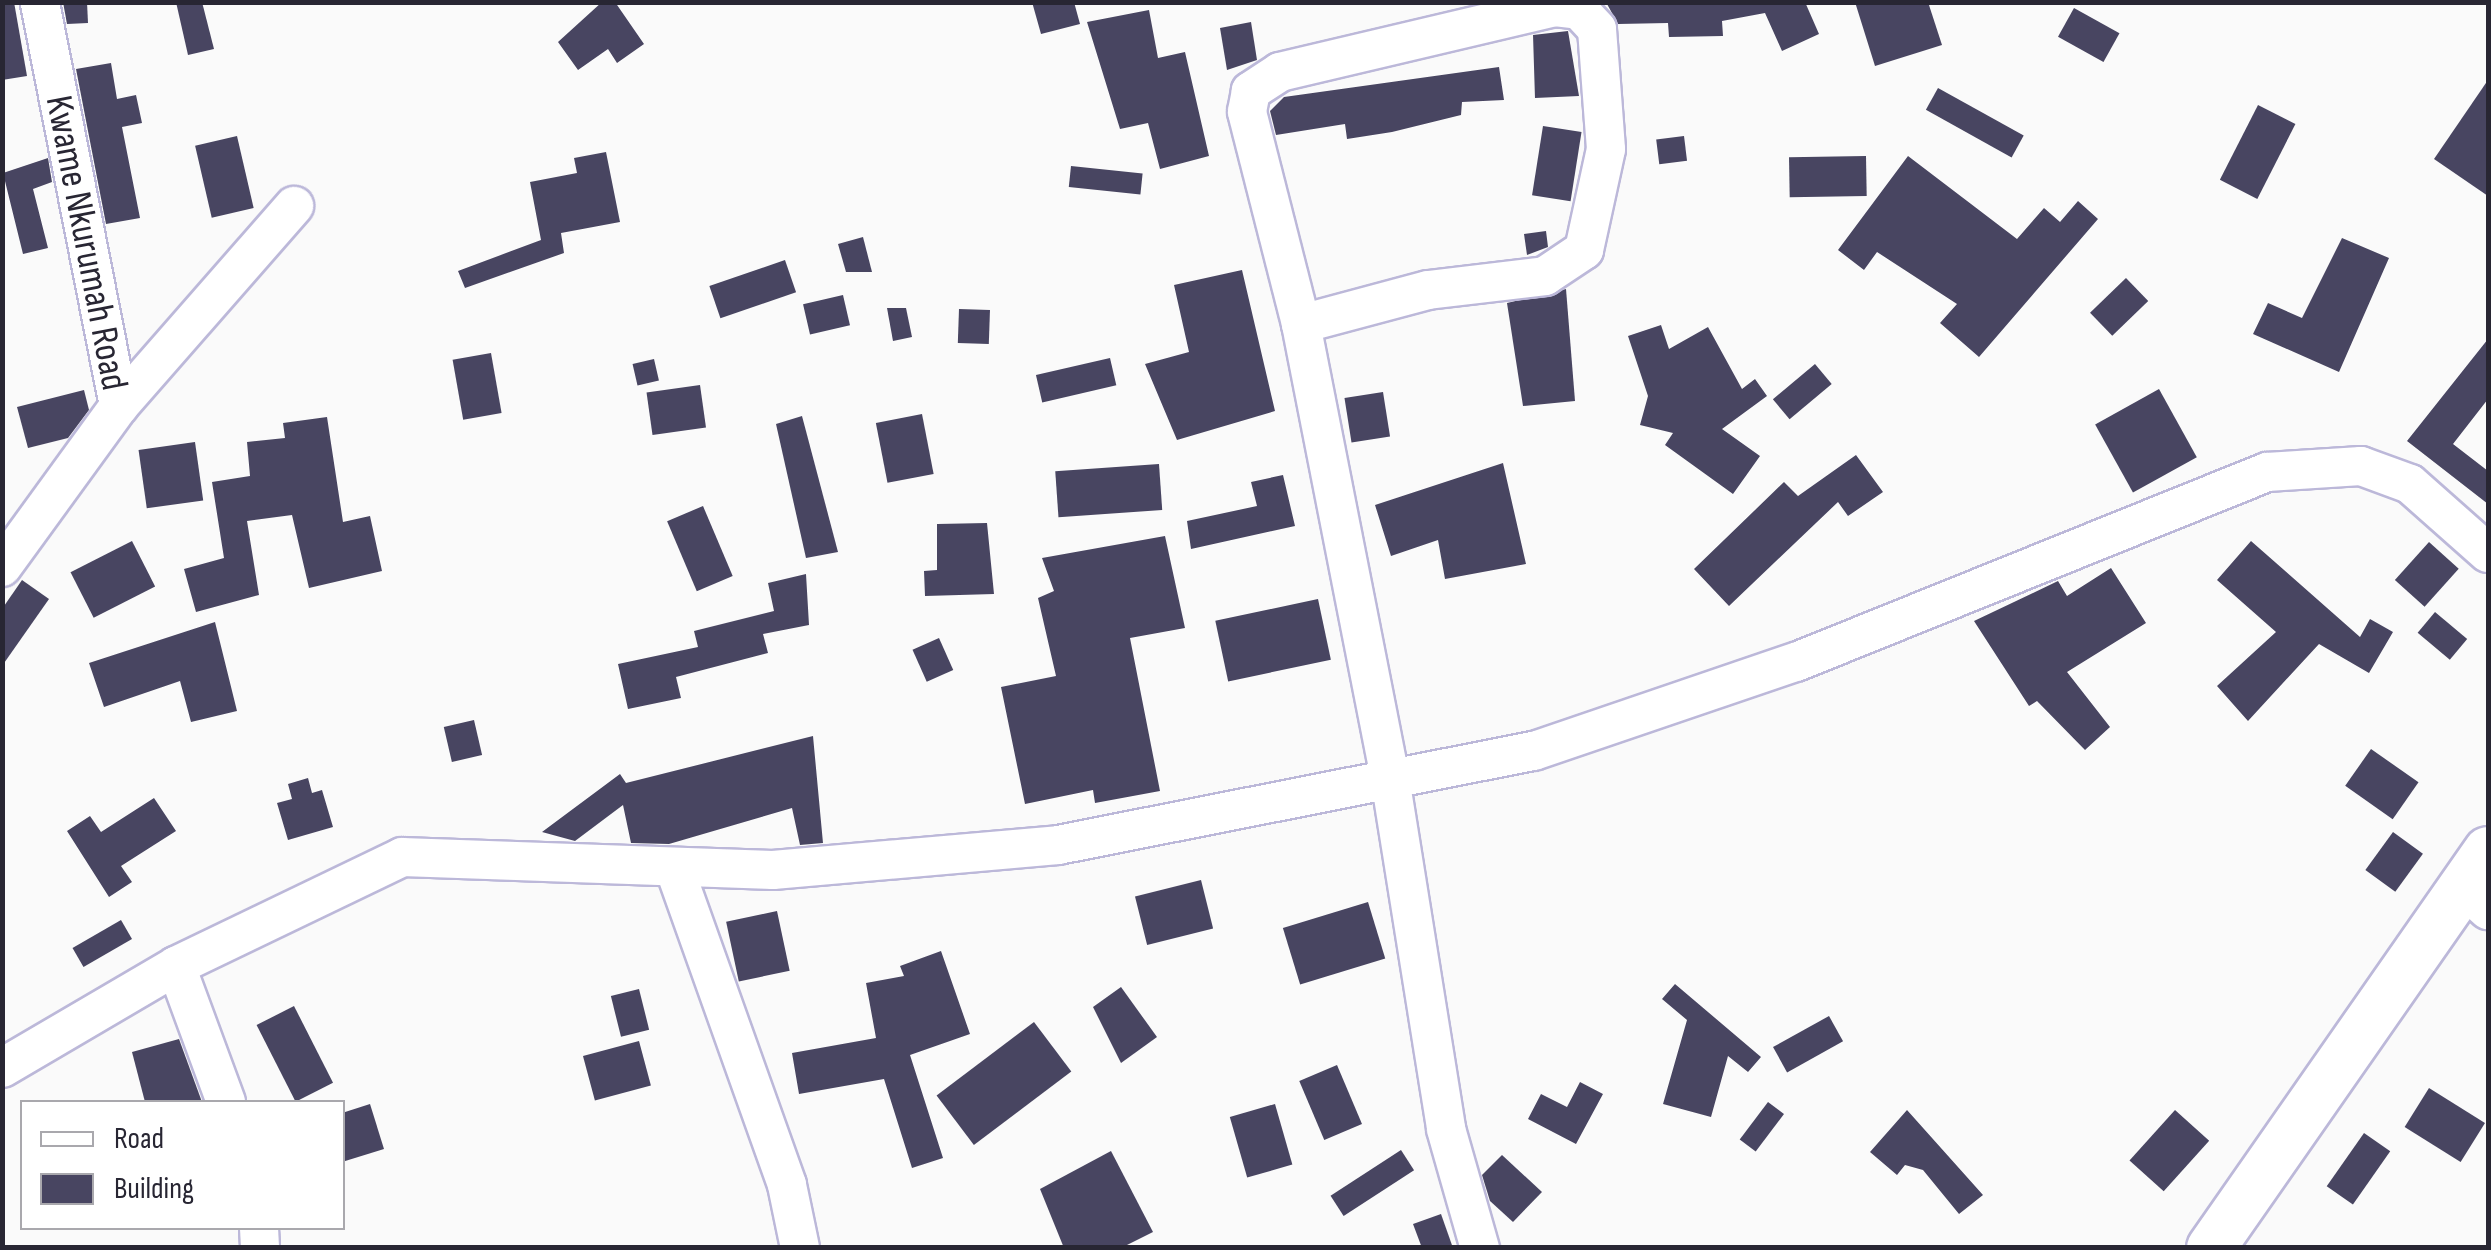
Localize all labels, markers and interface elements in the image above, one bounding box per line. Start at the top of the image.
street label: Kwame Nkurumah Road [35,92,137,394]
legend [20,1100,345,1230]
text: Road [114,1121,164,1157]
text: Building [114,1171,194,1207]

